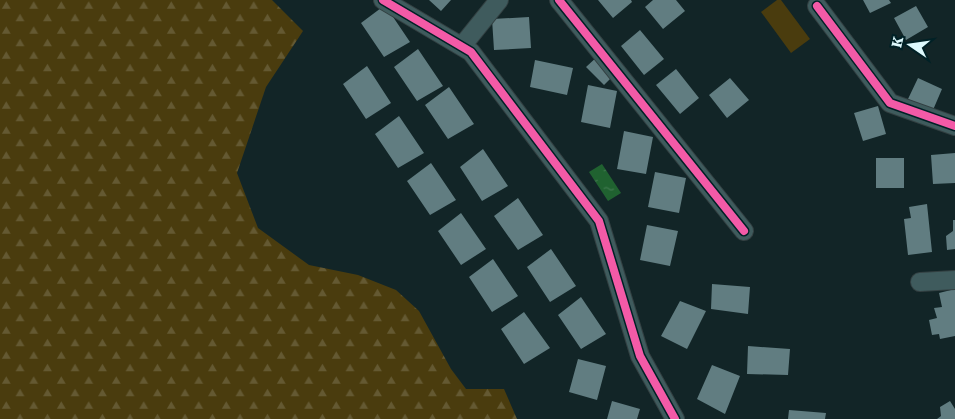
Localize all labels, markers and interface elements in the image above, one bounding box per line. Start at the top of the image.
north arrow [885,20,935,70]
text: K [888,35,906,49]

